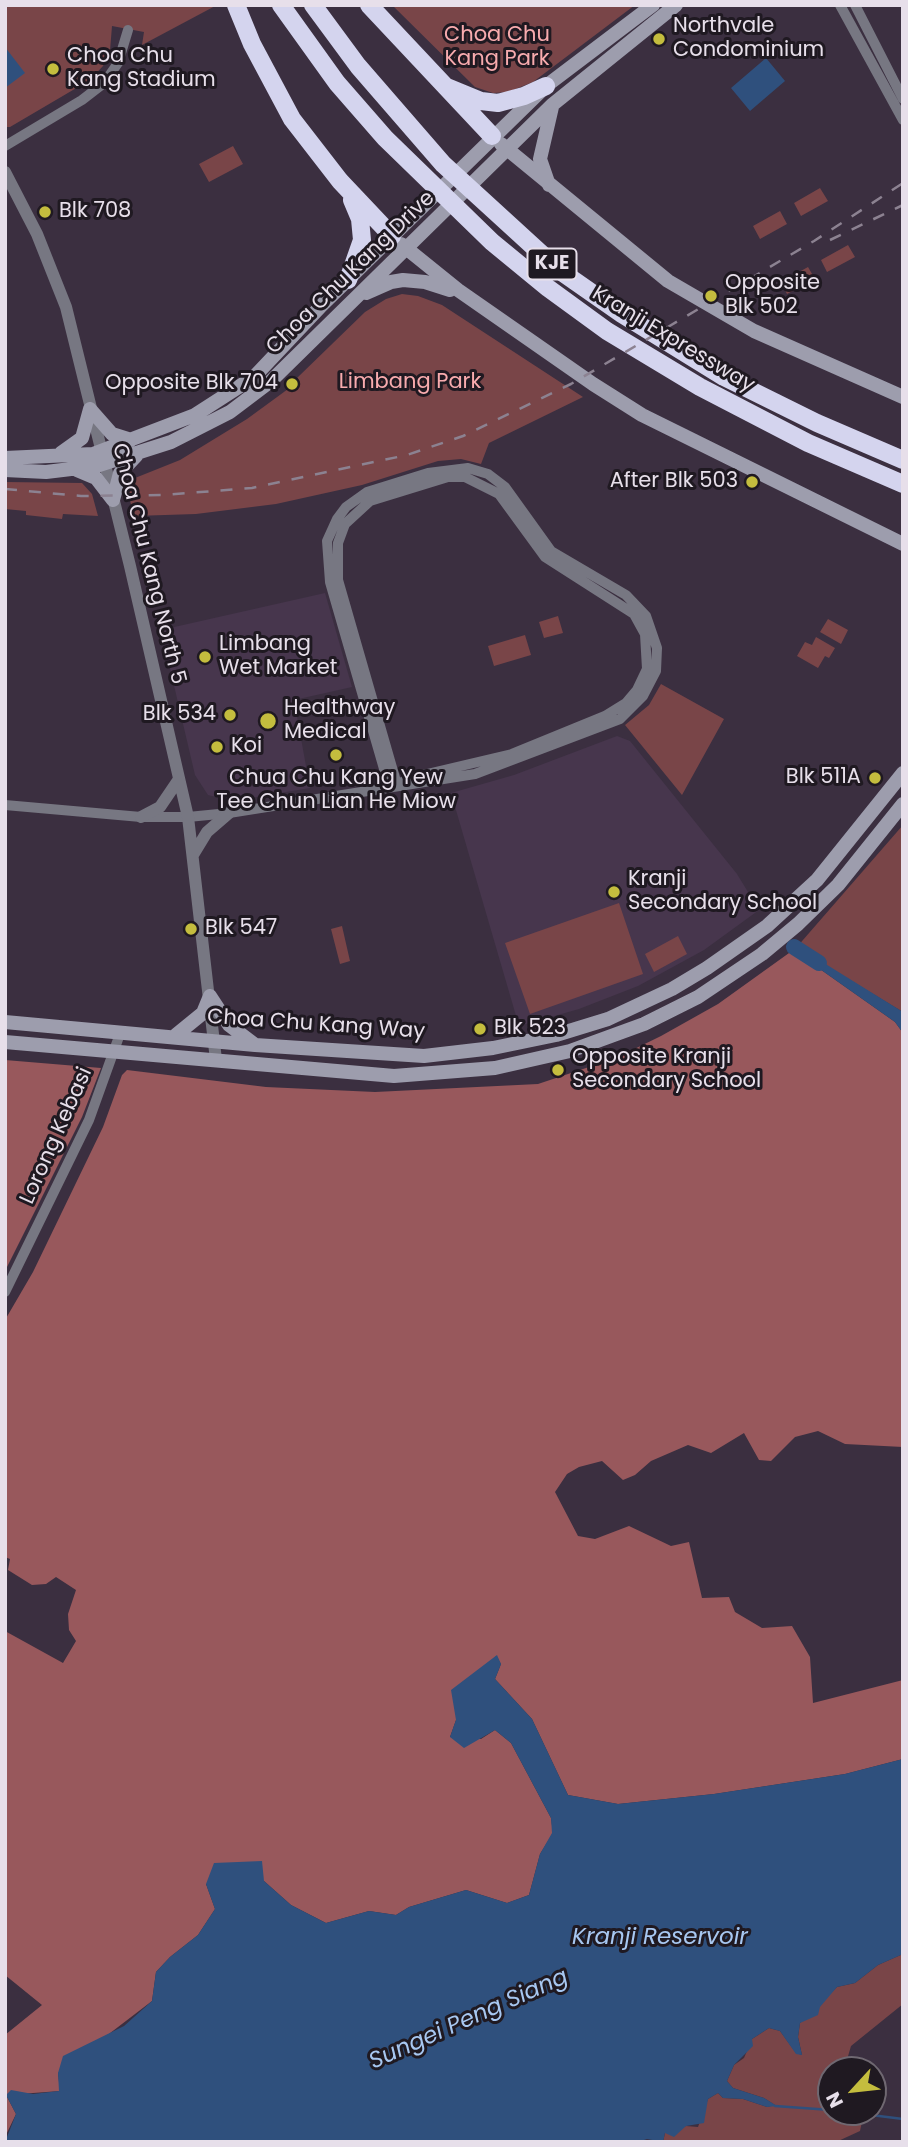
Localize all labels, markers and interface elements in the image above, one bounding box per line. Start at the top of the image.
place label: Northvale Condominium [673,14,824,64]
park label: Choa Chu Kang Park [444,23,550,73]
marker: Northvale Condominium [651,31,667,47]
place label: Choa Chu Kang Stadium [67,44,216,94]
marker: Choa Chu Kang Stadium [45,61,61,77]
street label: Choa Chu Kang Drive [262,186,440,360]
place label: Blk 708 [59,199,131,225]
marker: Blk 708 [37,204,53,220]
road number: KJE [528,248,576,280]
place label: Opposite Blk 502 [725,271,820,321]
street label: Kranji Expressway [587,282,759,398]
marker: Opposite Blk 502 [703,288,719,304]
park label: Limbang Park [339,370,481,396]
place label: Opposite Blk 704 [105,371,278,397]
marker: Opposite Blk 704 [284,376,300,392]
street label: Choa Chu Kang North 5 [106,441,190,687]
place label: After Blk 503 [610,469,738,495]
marker: After Blk 503 [744,474,760,490]
place label: Limbang Wet Market [219,632,337,682]
marker: Limbang Wet Market [197,649,213,665]
place label: Healthway Medical [284,696,395,746]
place label: Blk 534 [143,702,216,728]
marker: Blk 534 [222,707,238,723]
marker: Healthway Medical [258,711,278,731]
place label: Koi [231,734,262,760]
marker: Koi [209,739,225,755]
marker: Chua Chu Kang Yew Tee Chun Lian He Miow [328,747,344,763]
place label: Blk 511A [786,765,861,791]
place label: Chua Chu Kang Yew Tee Chun Lian He Miow [216,766,456,816]
marker: Blk 511A [867,770,883,786]
place label: Kranji Secondary School [628,867,817,917]
marker: Kranji Secondary School [606,884,622,900]
place label: Blk 547 [205,916,277,942]
marker: Blk 547 [183,921,199,937]
street label: Choa Chu Kang Way [206,1005,426,1045]
place label: Blk 523 [494,1016,566,1042]
marker: Blk 523 [472,1021,488,1037]
place label: Opposite Kranji Secondary School [572,1045,761,1095]
marker: Opposite Kranji Secondary School [550,1062,566,1078]
street label: Lorong Kebasi [16,1064,98,1208]
water label: Kranji Reservoir [572,1924,748,1952]
water label: Sungei Peng Siang [365,1964,573,2076]
north arrow [817,2056,887,2126]
text: N [819,2087,850,2112]

